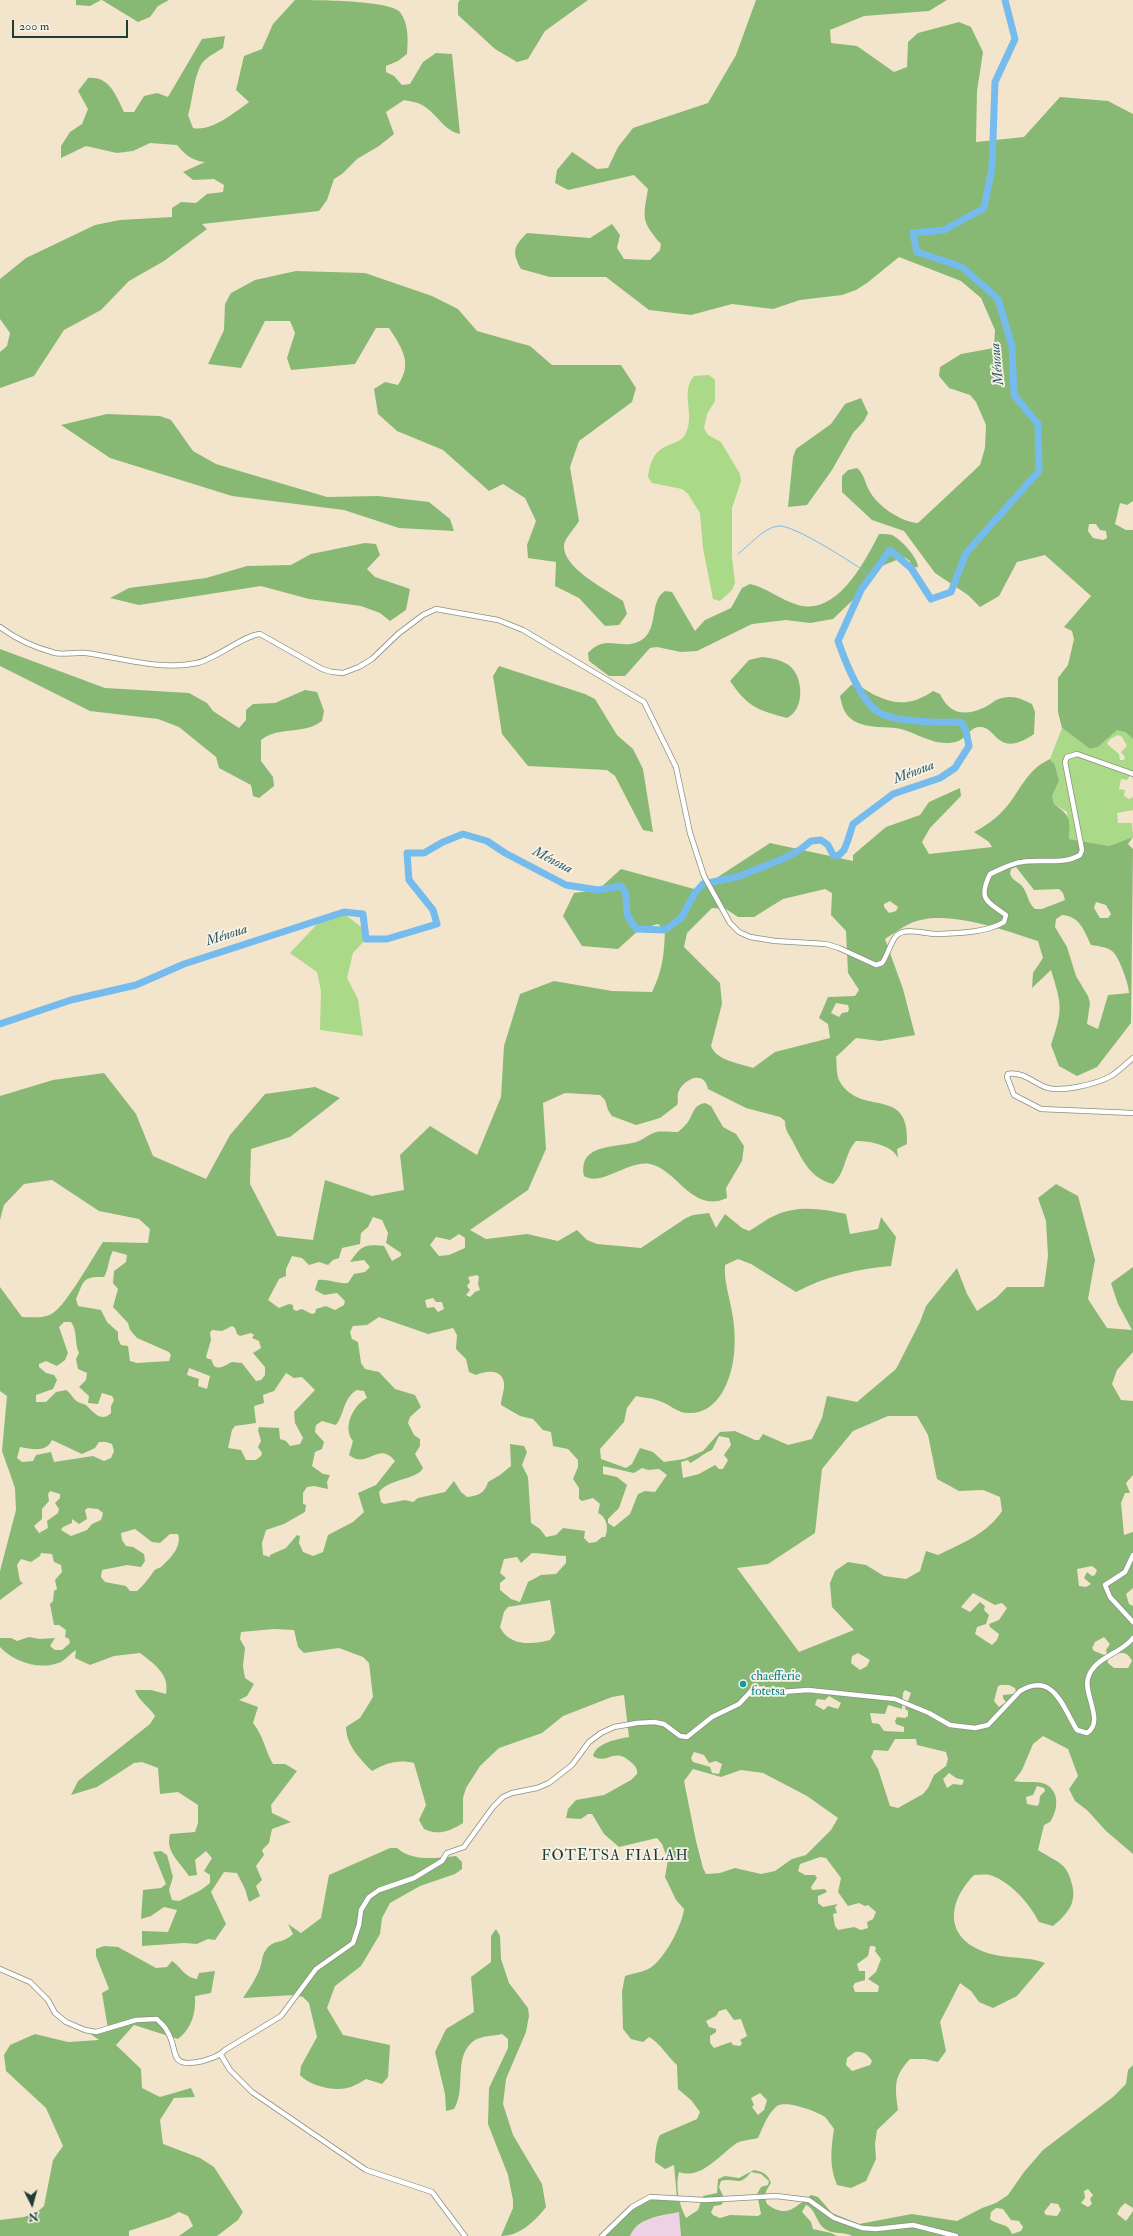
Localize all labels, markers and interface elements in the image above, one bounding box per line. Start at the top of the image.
scale bar [14,12,130,38]
text: 200 m [19,19,49,34]
water label: Ménoua [987,342,1009,386]
water label: Ménoua [891,758,937,788]
water label: Ménoua [529,844,575,878]
water label: Ménoua [204,921,250,951]
place label: chaefferie fotetsa [751,1669,800,1700]
marker: chaefferie fotetsa [738,1679,748,1689]
district label: FOTETSA FIALAH [541,1848,689,1866]
north arrow [12,2184,52,2224]
text: N [28,2209,39,2223]

